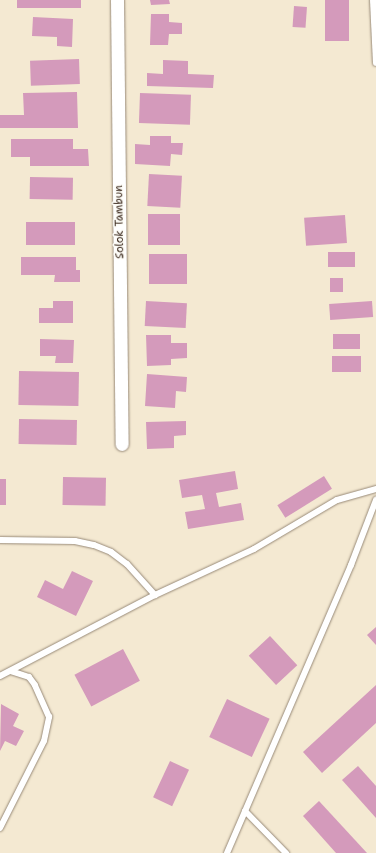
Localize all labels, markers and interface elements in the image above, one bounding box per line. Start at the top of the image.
street label: Solok Tambun [113,185,127,259]

